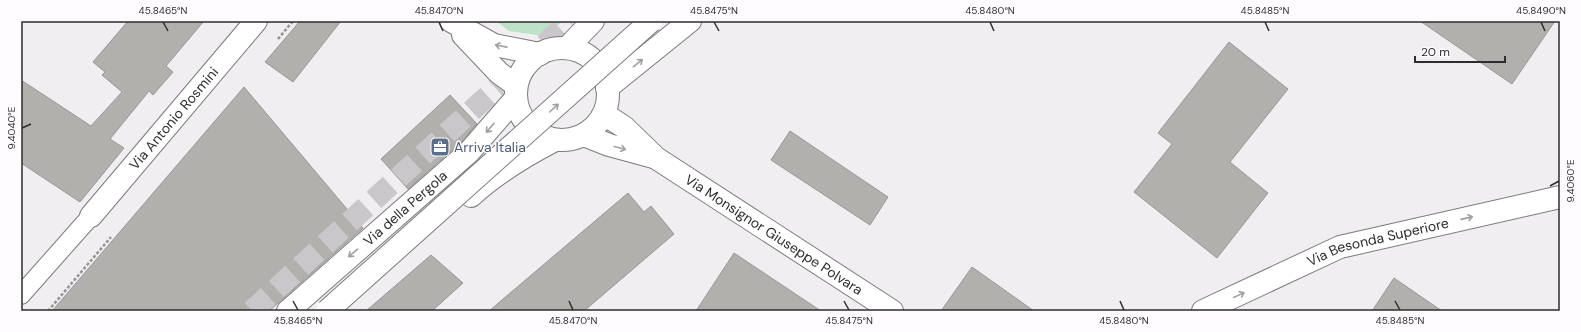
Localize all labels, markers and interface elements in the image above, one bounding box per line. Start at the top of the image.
text: 45.8465°N [139,4,187,17]
text: 45.8470°N [415,4,463,17]
text: 45.8475°N [690,4,738,17]
text: 45.8480°N [965,4,1015,17]
text: 45.8485°N [1241,4,1289,17]
text: 45.8490°N [1516,4,1566,17]
scale bar [1415,38,1505,64]
one-way arrow [495,42,508,50]
text: 20 m [1421,44,1450,60]
one-way arrow [632,59,643,68]
street label: Via Antonio Rosmini [125,63,222,173]
one-way arrow [549,103,560,112]
text: 9.4040°E [5,106,18,149]
one-way arrow [486,122,495,133]
office icon: Arriva Italia [429,136,451,158]
place label: Arriva Italia [454,138,526,156]
one-way arrow [613,145,626,152]
text: 9.4060°E [1564,159,1577,203]
street label: Via della Pergola [360,166,451,250]
street label: Via Monsignor Giuseppe Polvara [682,170,866,299]
street label: Via Besonda Superiore [1304,214,1450,270]
one-way arrow [1460,214,1473,222]
one-way arrow [348,249,359,258]
one-way arrow [1232,290,1244,298]
text: 45.8465°N [274,314,322,327]
text: 45.8470°N [549,314,597,327]
text: 45.8475°N [825,314,873,327]
text: 45.8480°N [1099,314,1149,327]
text: 45.8485°N [1376,314,1424,327]

